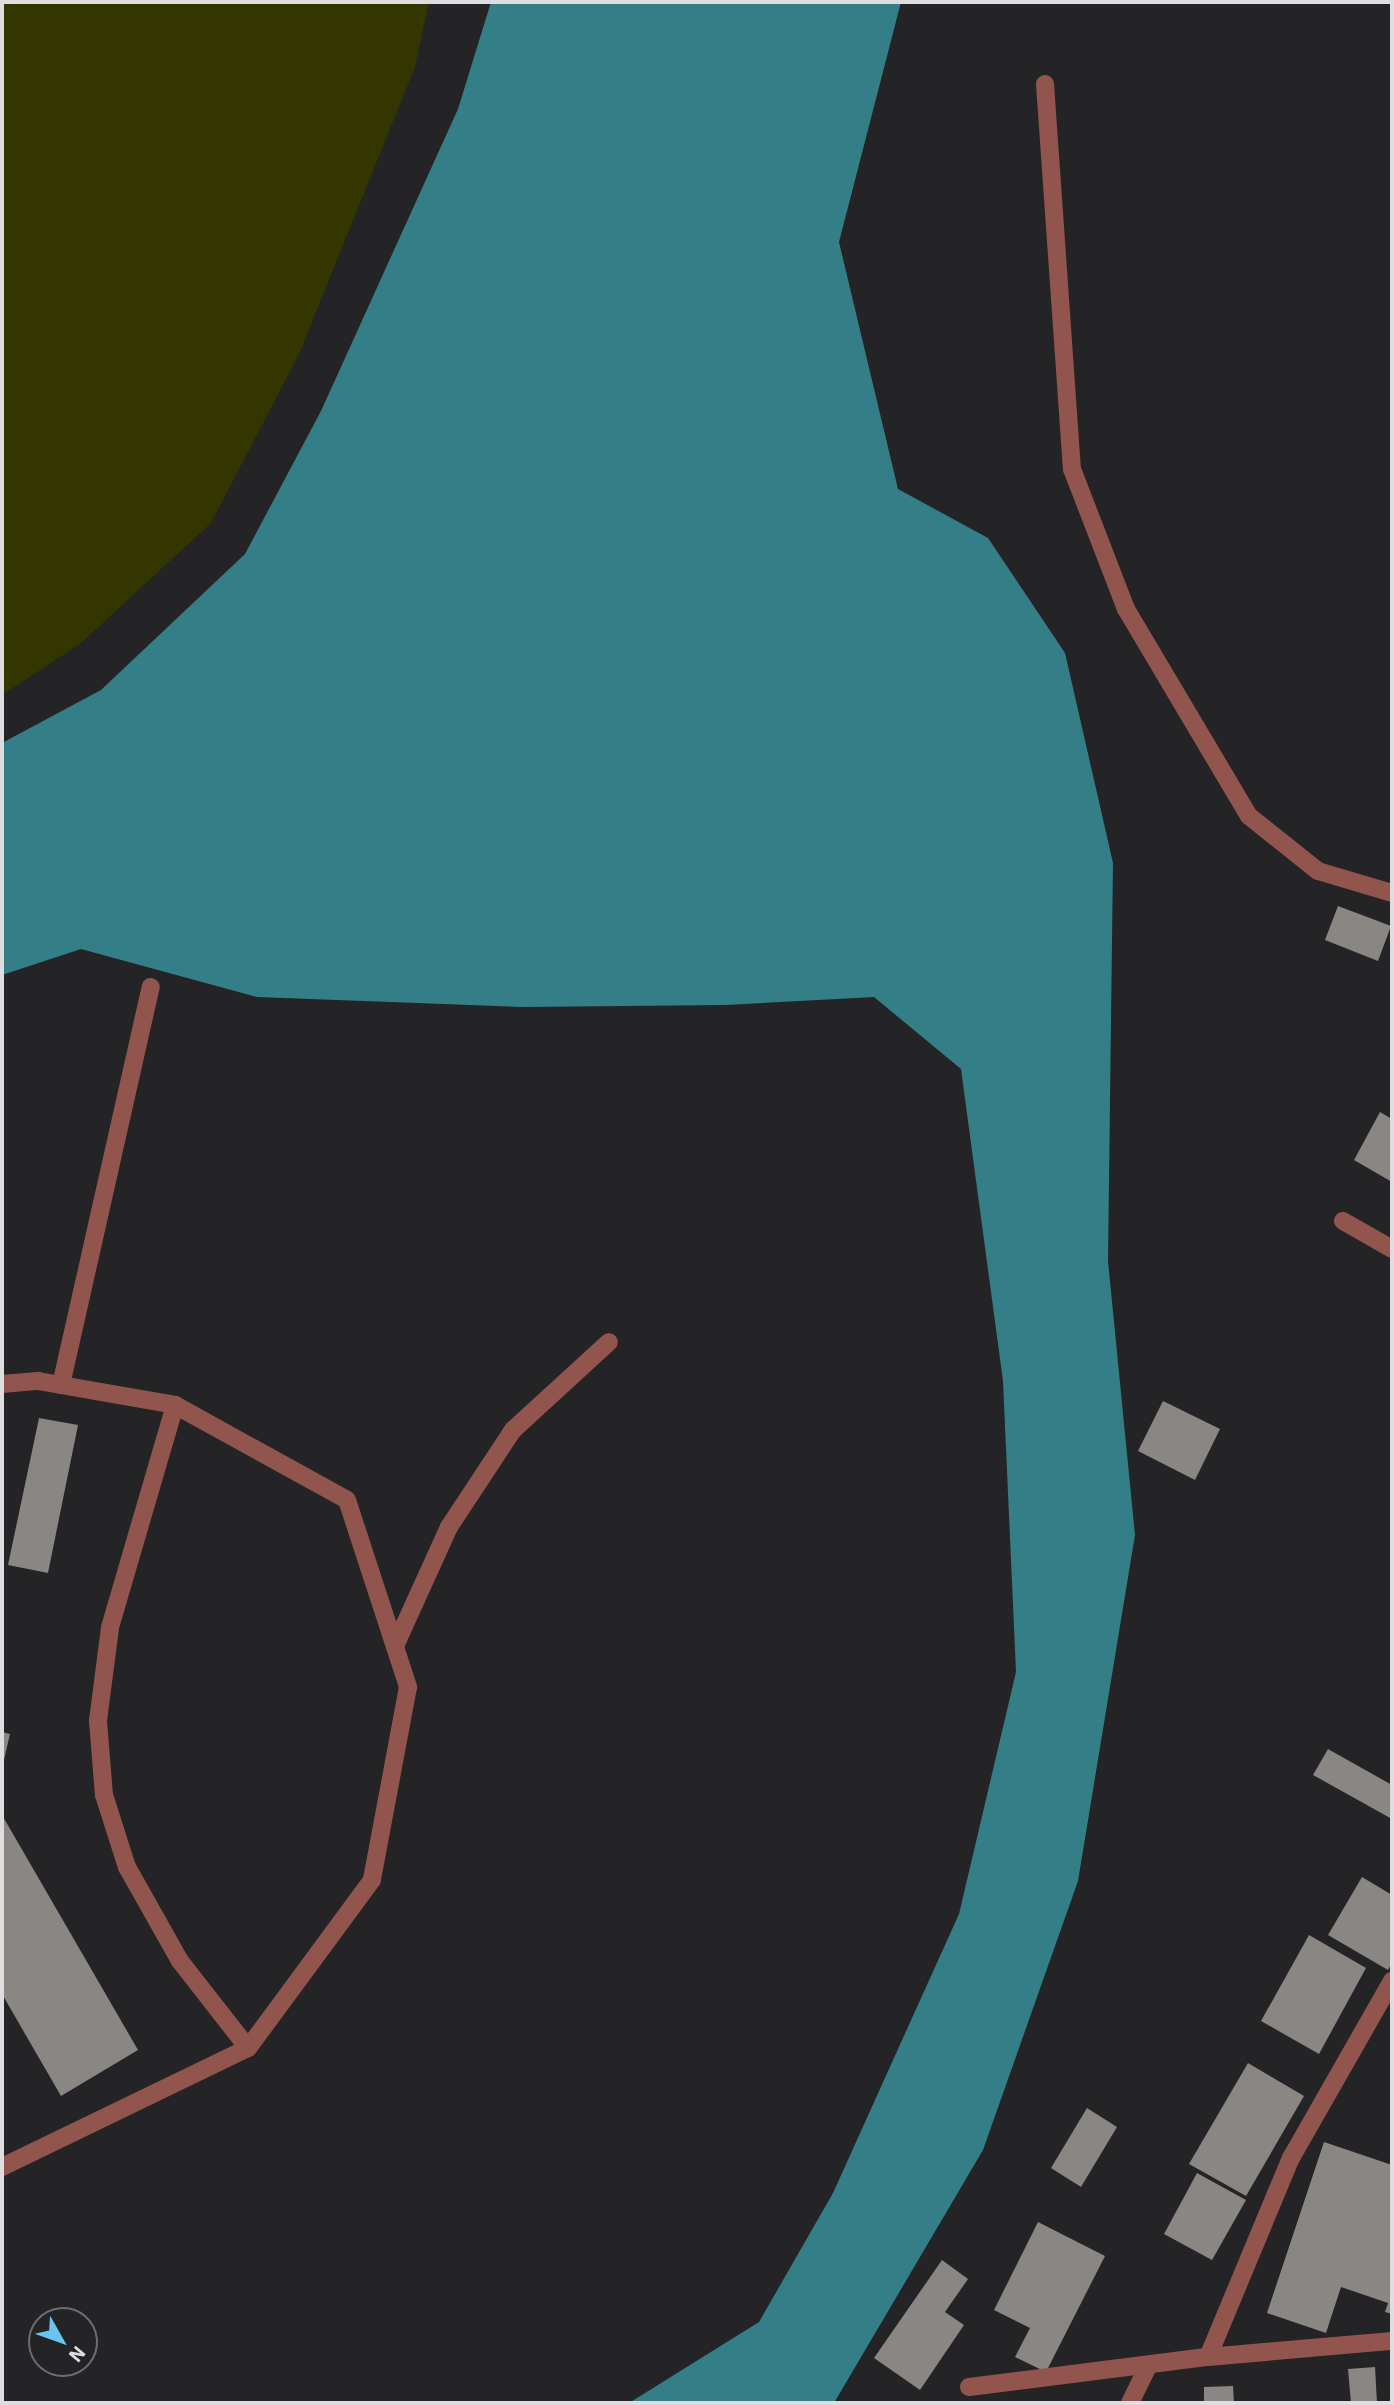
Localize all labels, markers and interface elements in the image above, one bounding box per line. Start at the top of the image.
north arrow [28,2307,98,2377]
text: N [64,2341,91,2367]

